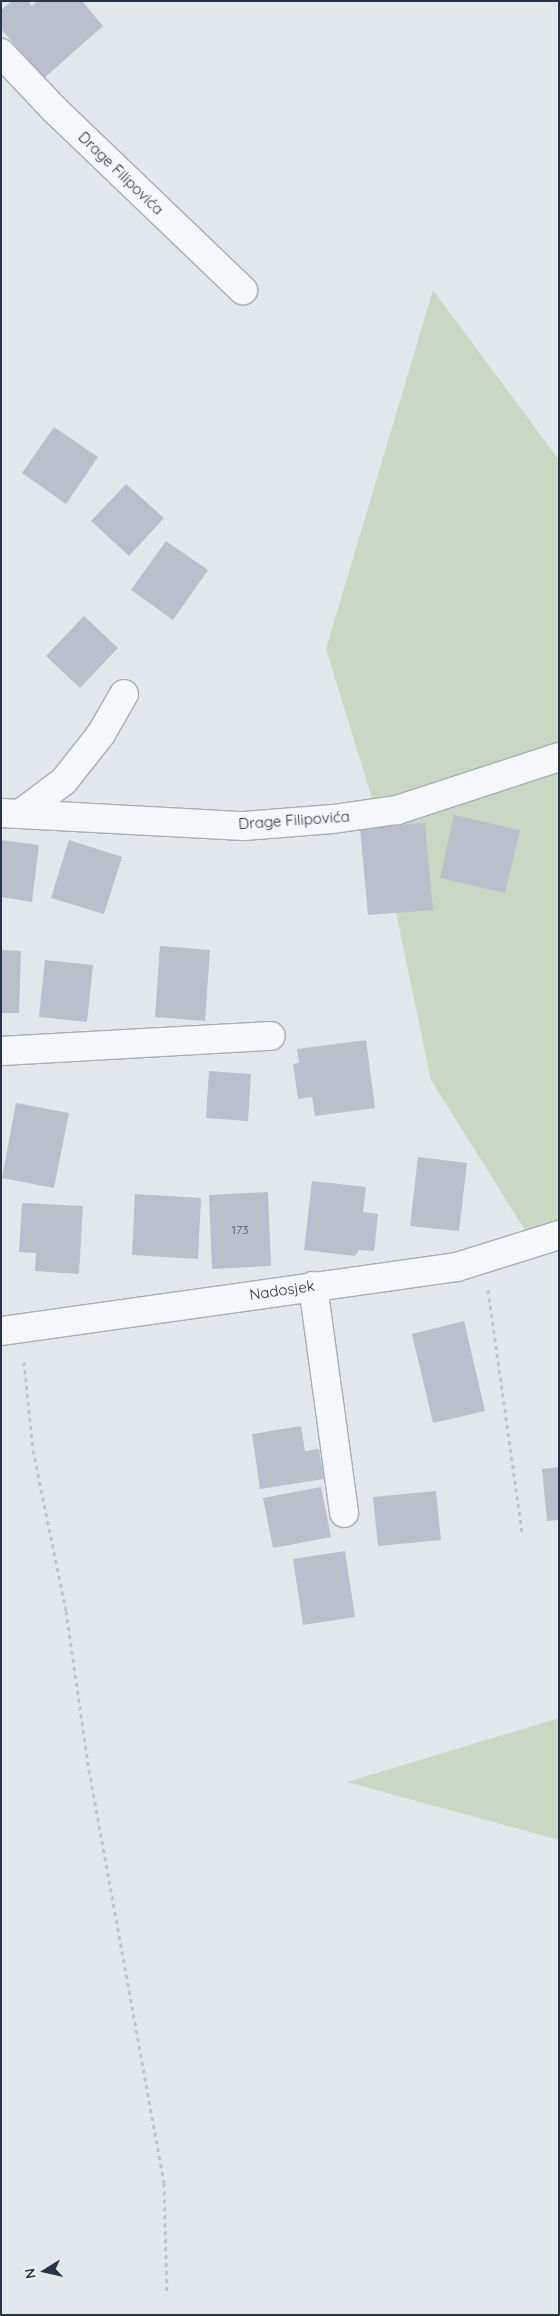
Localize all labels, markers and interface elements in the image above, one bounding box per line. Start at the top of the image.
street label: Drage Filipovića [75,128,167,218]
street label: Drage Filipovića [238,807,350,833]
house number: 173 [232,1223,248,1237]
street label: Nadosjek [248,1277,316,1303]
north arrow [20,2246,70,2296]
text: N [20,2267,40,2280]

